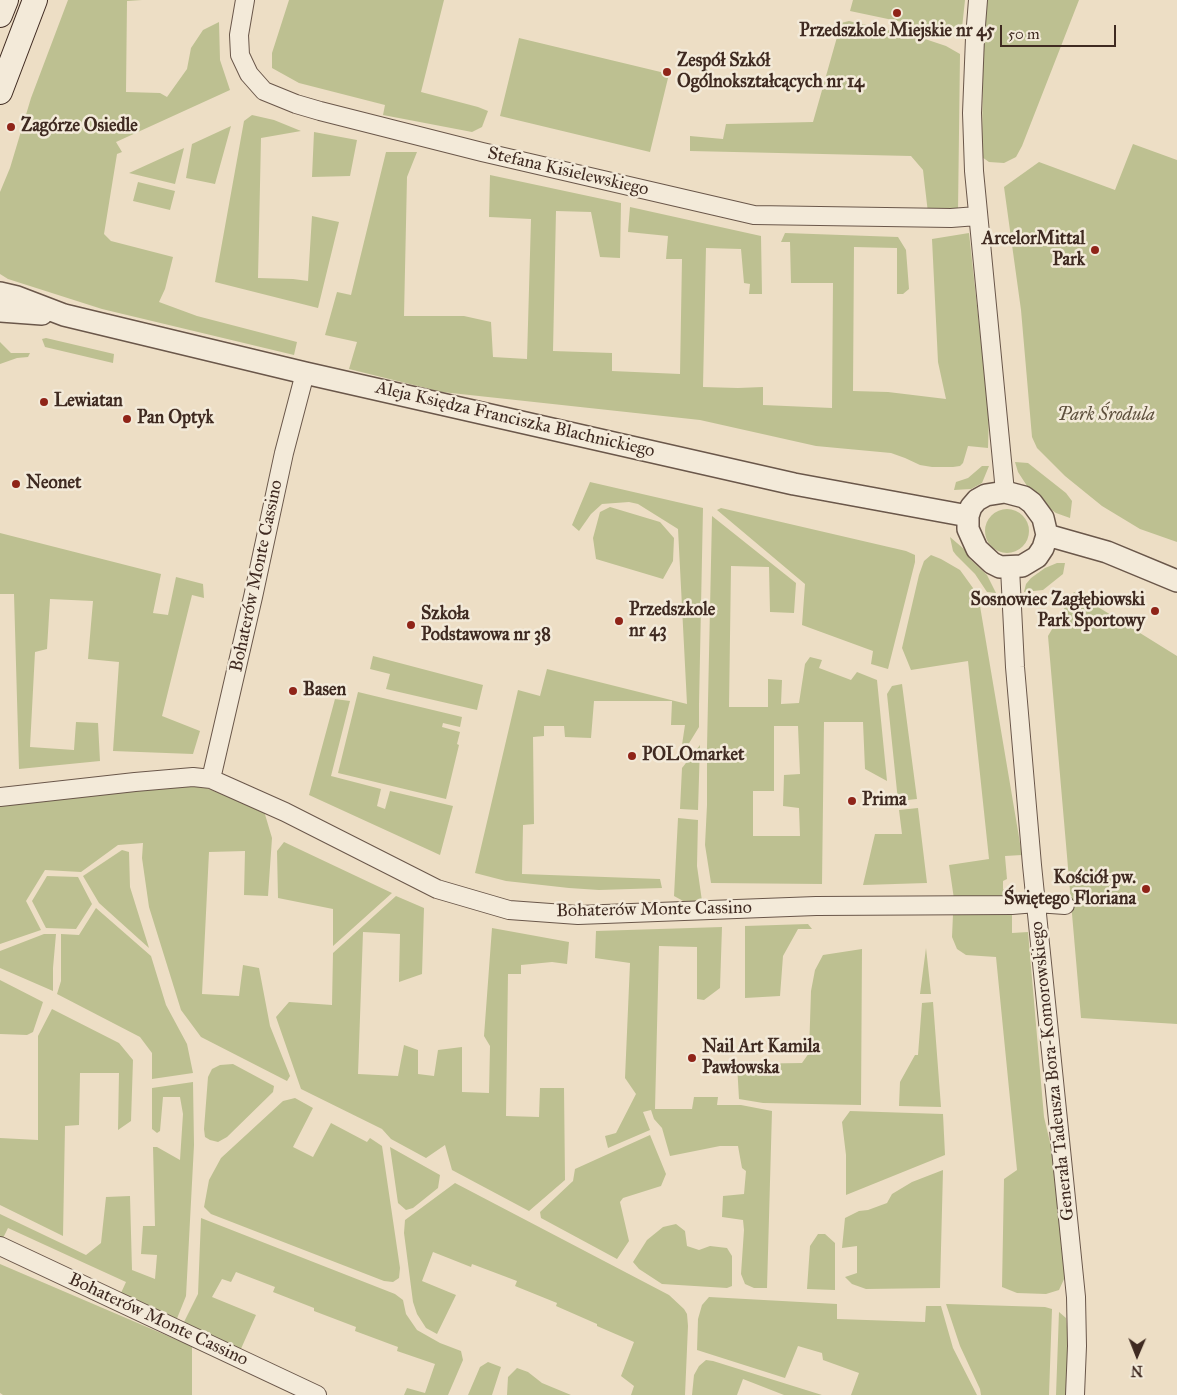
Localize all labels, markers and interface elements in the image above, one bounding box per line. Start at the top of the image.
marker: Przedszkole Miejskie nr 45 [891,7,903,19]
scale bar [1002,15,1118,47]
place label: Przedszkole Miejskie nr 45 [799,21,995,43]
text: 50 m [1008,25,1040,43]
place label: Zespół Szkół Ogólnokształcących nr 14 [677,51,864,94]
marker: Zespół Szkół Ogólnokształcących nr 14 [661,66,673,78]
place label: Zagórze Osiedle [21,116,138,138]
marker: Zagórze Osiedle [5,121,17,133]
street label: Stefana Kisielewskiego [485,143,651,201]
place label: ArcelorMittal Park [982,229,1085,272]
marker: ArcelorMittal Park [1089,244,1101,256]
street label: Aleja Księdza Franciszka Blachnickiego [373,377,657,463]
place label: Lewiatan [54,391,123,413]
marker: Lewiatan [38,396,50,408]
park label: Park Środula [1057,405,1155,427]
place label: Pan Optyk [137,408,214,430]
marker: Pan Optyk [121,413,133,425]
place label: Neonet [26,473,81,495]
marker: Neonet [10,478,22,490]
street label: Bohaterów Monte Cassino [226,478,288,674]
place label: Sosnowiec Zagłębiowski Park Sportowy [971,590,1145,632]
place label: Przedszkole nr 43 [629,600,715,642]
place label: Szkoła Podstawowa nr 38 [421,604,551,646]
marker: Sosnowiec Zagłębiowski Park Sportowy [1149,605,1161,617]
marker: Przedszkole nr 43 [613,615,625,627]
marker: Szkoła Podstawowa nr 38 [405,619,417,631]
place label: Basen [303,680,346,702]
marker: Basen [287,685,299,697]
place label: POLOmarket [642,745,744,767]
marker: POLOmarket [626,750,638,762]
place label: Prima [862,790,907,812]
marker: Prima [846,795,858,807]
place label: Kościół pw. Świętego Floriana [1004,868,1136,911]
marker: Kościół pw. Świętego Floriana [1140,883,1152,895]
street label: Bohaterów Monte Cassino [556,897,752,923]
street label: Generała Tadeusza Bora-Komorowskiego [1027,920,1079,1222]
place label: Nail Art Kamila Pawłowska [702,1037,820,1080]
marker: Nail Art Kamila Pawłowska [686,1052,698,1064]
street label: Bohaterów Monte Cassino [65,1269,251,1371]
north arrow [1112,1330,1162,1380]
text: N [1131,1362,1143,1379]

